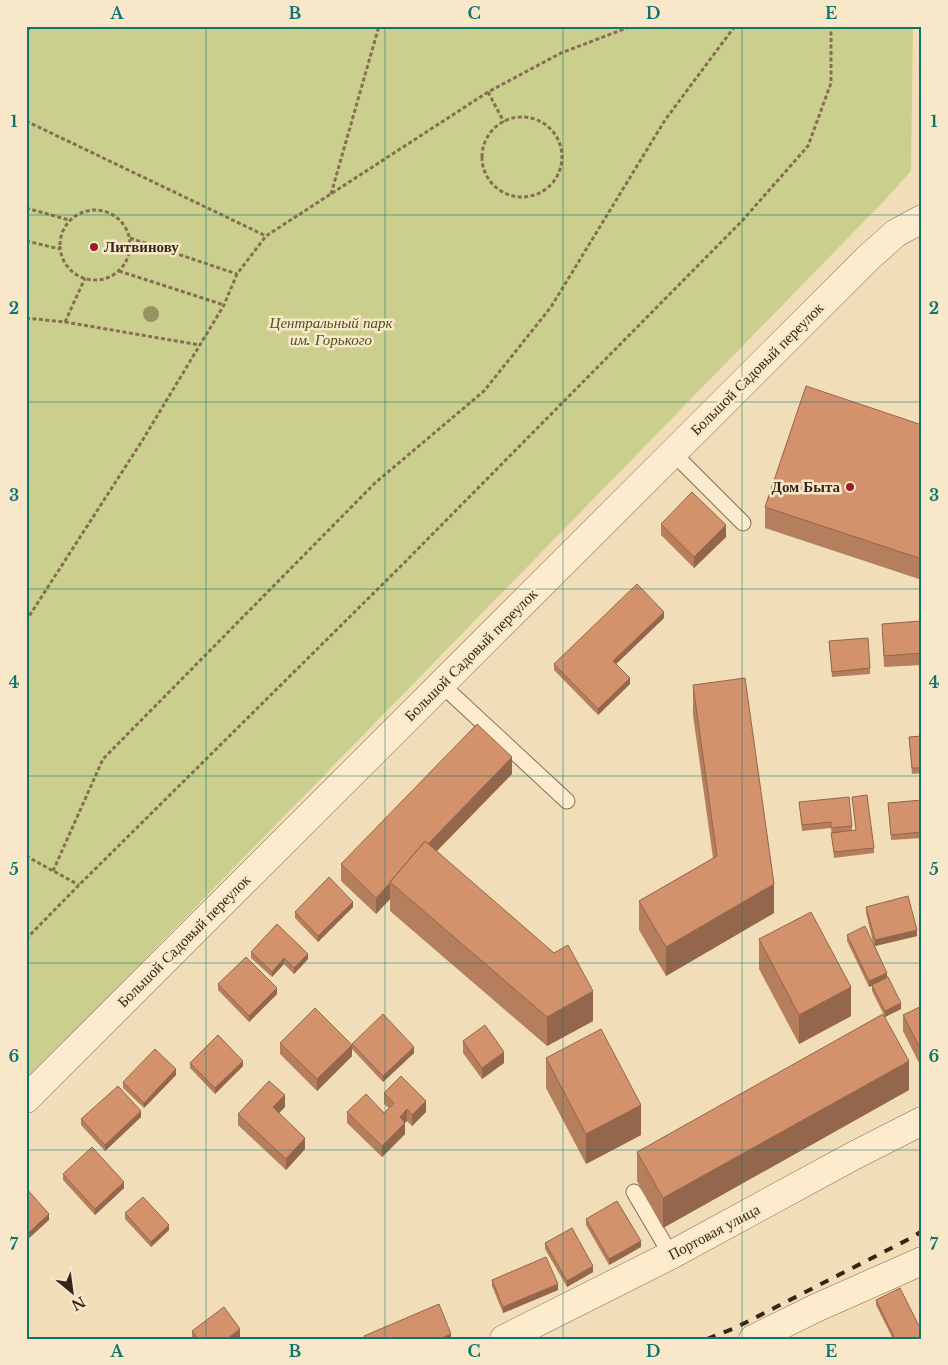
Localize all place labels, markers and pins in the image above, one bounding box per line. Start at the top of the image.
place label: Литвинову [104,237,179,256]
marker: Литвинову [88,241,100,253]
place label: Дом Быта [772,477,840,496]
marker: Дом Быта [844,481,856,493]

